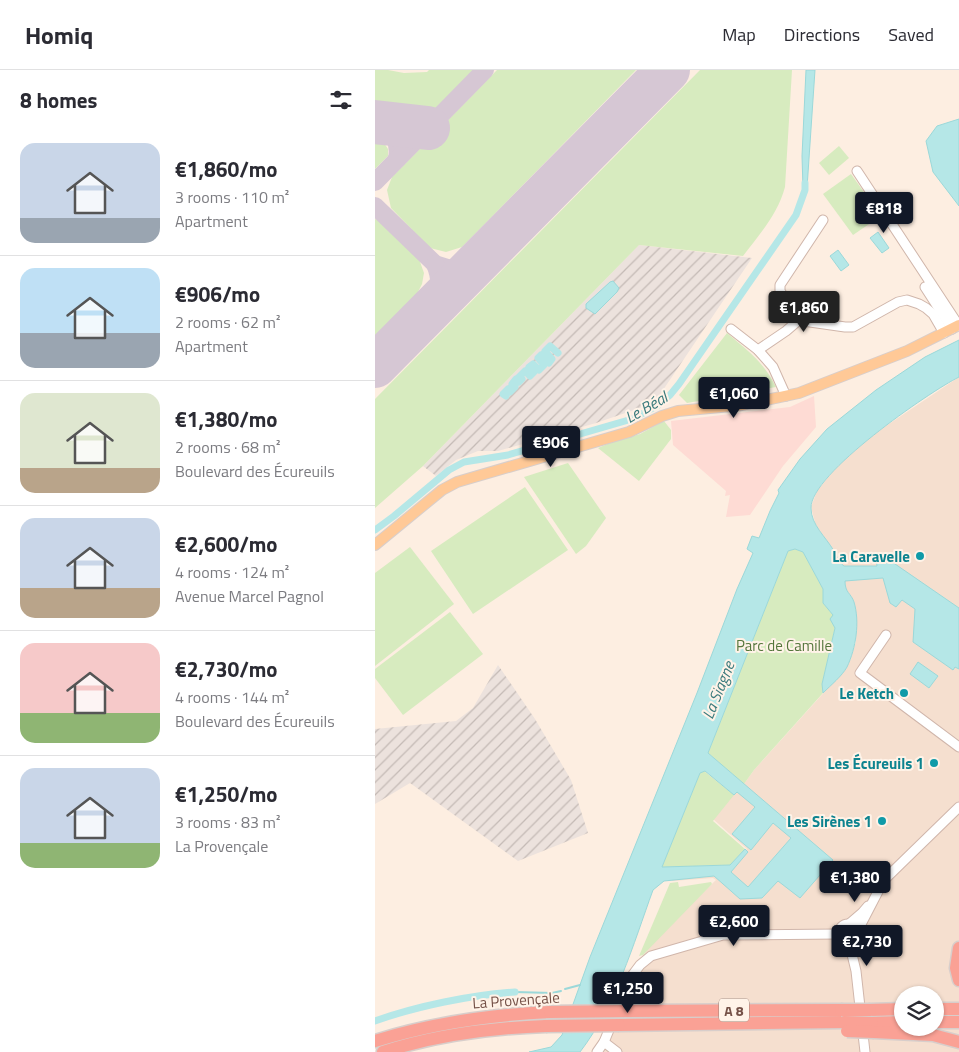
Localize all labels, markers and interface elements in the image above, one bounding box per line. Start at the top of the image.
text: Homiq [25,17,93,53]
text: Map [722,21,756,48]
text: Directions [784,21,860,48]
text: Saved [888,21,934,48]
text: 8 homes [20,84,97,116]
icon: filters [327,86,355,114]
text: €1,860/mo [175,153,277,185]
icon: home [60,163,120,223]
text: 3 rooms · 110 m² [175,185,289,209]
pin: €818 [854,191,914,234]
text: €818 [866,196,902,220]
text: Apartment [175,209,248,233]
text: €906/mo [175,278,260,310]
icon: home [60,288,120,348]
pin: €1,860 [763,290,845,333]
text: €1,860 [779,295,829,319]
text: 2 rooms · 62 m² [175,310,280,334]
text: Apartment [175,334,248,358]
pin: €1,060 [693,376,775,419]
text: €1,060 [709,381,759,405]
water label: Le Béal [620,384,673,429]
text: €1,380/mo [175,403,277,435]
icon: home [60,413,120,473]
pin: €906 [521,426,581,468]
text: €906 [533,430,569,454]
text: 2 rooms · 68 m² [175,435,280,459]
text: Boulevard des Écureuils [175,459,335,483]
text: €2,600/mo [175,528,277,560]
icon: home [60,538,120,598]
place label: La Caravelle [832,545,910,568]
marker: La Caravelle [914,550,926,562]
text: 4 rooms · 124 m² [175,560,289,584]
text: Avenue Marcel Pagnol [175,584,324,608]
park label: Parc de Camille [736,634,832,657]
text: €2,730/mo [175,653,277,685]
water label: La Siagne [696,656,741,723]
icon: home [60,663,120,723]
place label: Le Ketch [839,682,894,705]
text: 4 rooms · 144 m² [175,685,289,709]
marker: Le Ketch [898,687,910,699]
text: Boulevard des Écureuils [175,709,335,733]
place label: Les Écureuils 1 [827,752,924,775]
marker: Les Écureuils 1 [928,757,940,769]
text: €1,250/mo [175,778,277,810]
icon: home [60,788,120,848]
text: 3 rooms · 83 m² [175,810,280,834]
place label: Les Sirènes 1 [787,810,872,833]
marker: Les Sirènes 1 [876,815,888,827]
text: La Provençale [175,834,268,858]
pin: €1,380 [814,860,896,903]
text: €1,380 [830,865,880,889]
pin: €2,600 [693,904,775,947]
text: €2,600 [709,909,759,933]
pin: €2,730 [826,924,908,967]
text: €2,730 [842,929,892,953]
pin: €1,250 [587,972,669,1014]
text: €1,250 [603,976,653,1000]
street label: La Provençale [472,985,560,1015]
map controls [894,986,944,1036]
button: layers [894,986,944,1036]
road number: A 8 [719,998,749,1022]

